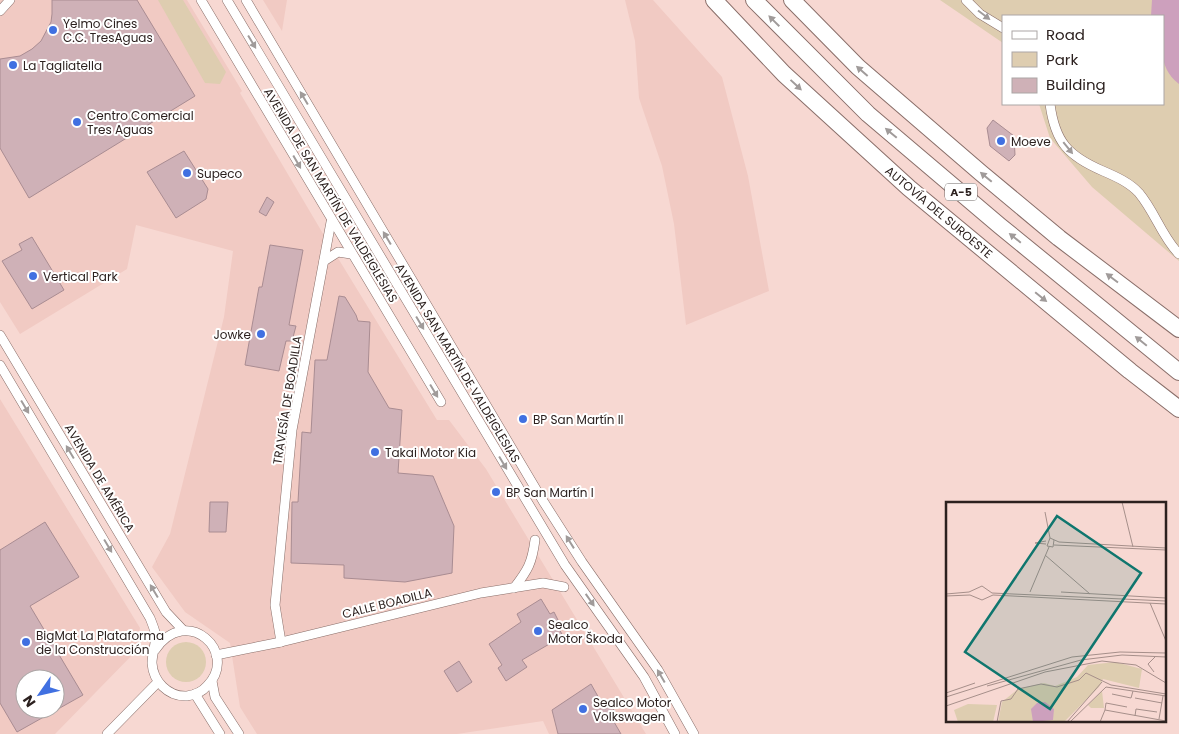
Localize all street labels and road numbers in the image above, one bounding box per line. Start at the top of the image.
street label: AVENIDA DE SAN MARTÍN DE VALDEIGLESIAS [260,85,402,305]
street label: AUTOVÍA DEL SUROESTE [882,162,996,262]
road number: A-5 [945,183,977,200]
street label: AVENIDA SAN MARTÍN DE VALDEIGLESIAS [392,260,524,466]
street label: TRAVESÍA DE BOADILLA [268,334,306,466]
street label: AVENIDA DE AMÉRICA [61,421,139,535]
street label: CALLE BOADILLA [340,584,434,622]

